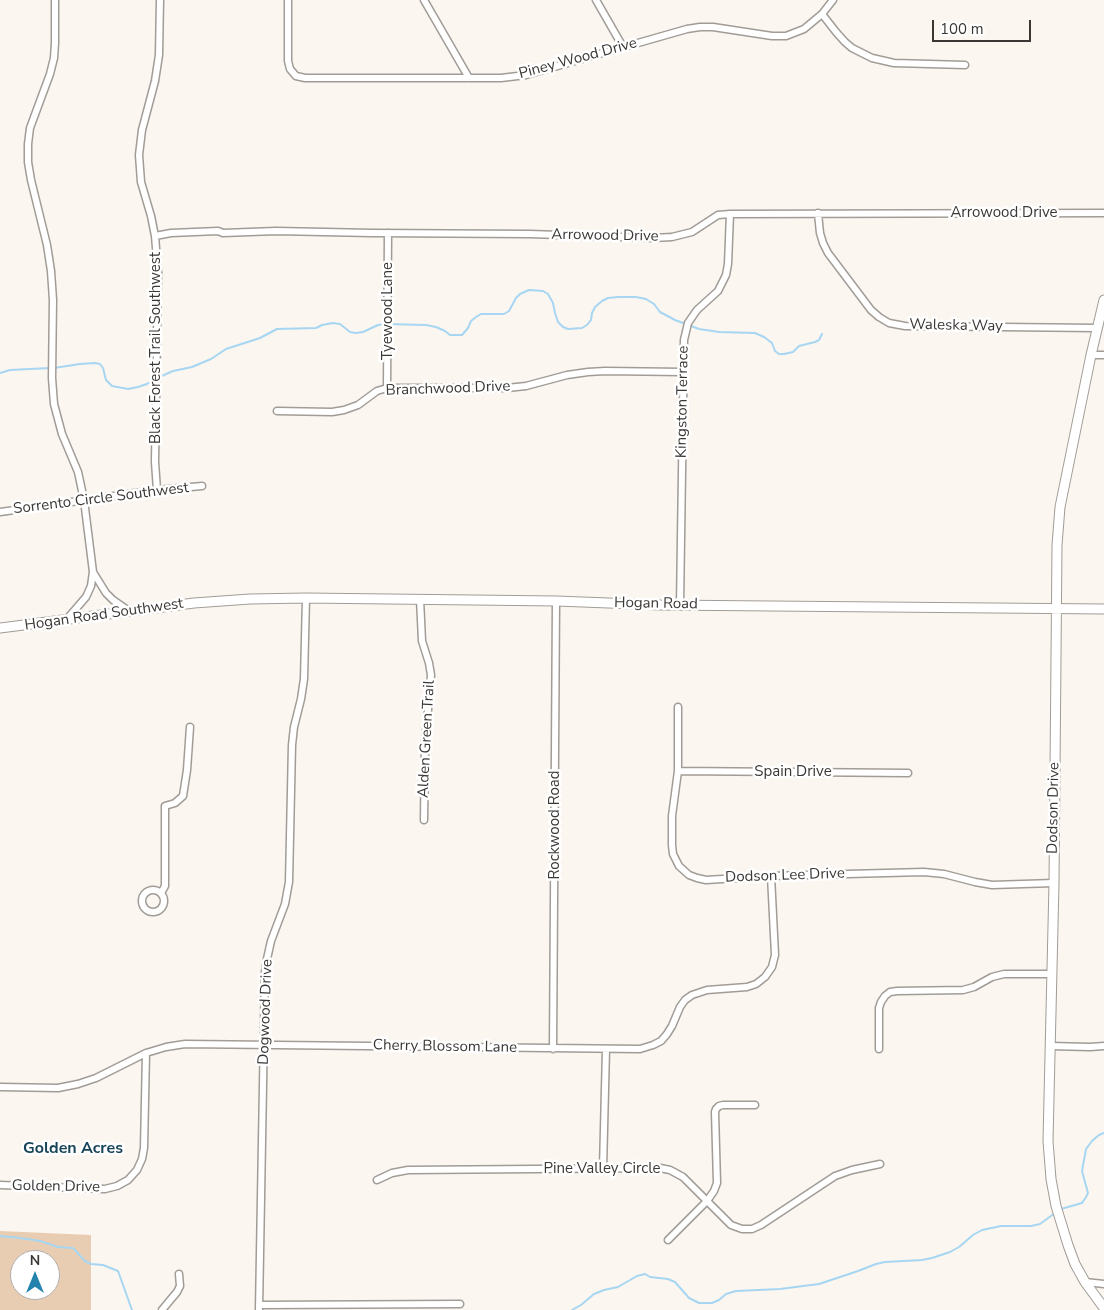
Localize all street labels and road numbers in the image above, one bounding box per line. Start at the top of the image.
street label: Piney Wood Drive [517,35,639,83]
street label: Arrowood Drive [950,204,1058,222]
street label: Arrowood Drive [551,226,659,246]
street label: Black Forest Trail Southwest [147,252,165,444]
street label: Tyewood Lane [379,262,397,360]
street label: Waleska Way [909,316,1003,336]
street label: Kingston Terrace [673,346,693,458]
street label: Branchwood Drive [385,378,511,400]
street label: Sorrento Circle Southwest [12,479,190,519]
street label: Hogan Road [614,594,698,614]
street label: Hogan Road Southwest [23,595,185,635]
street label: Alden Green Trail [415,680,439,798]
street label: Dodson Drive [1044,762,1064,854]
street label: Spain Drive [754,763,832,781]
street label: Rockwood Road [546,770,564,880]
street label: Dodson Lee Drive [725,865,845,887]
street label: Dogwood Drive [255,959,277,1065]
street label: Cherry Blossom Lane [373,1037,517,1057]
street label: Pine Valley Circle [543,1160,661,1178]
street label: Golden Drive [12,1177,100,1197]

